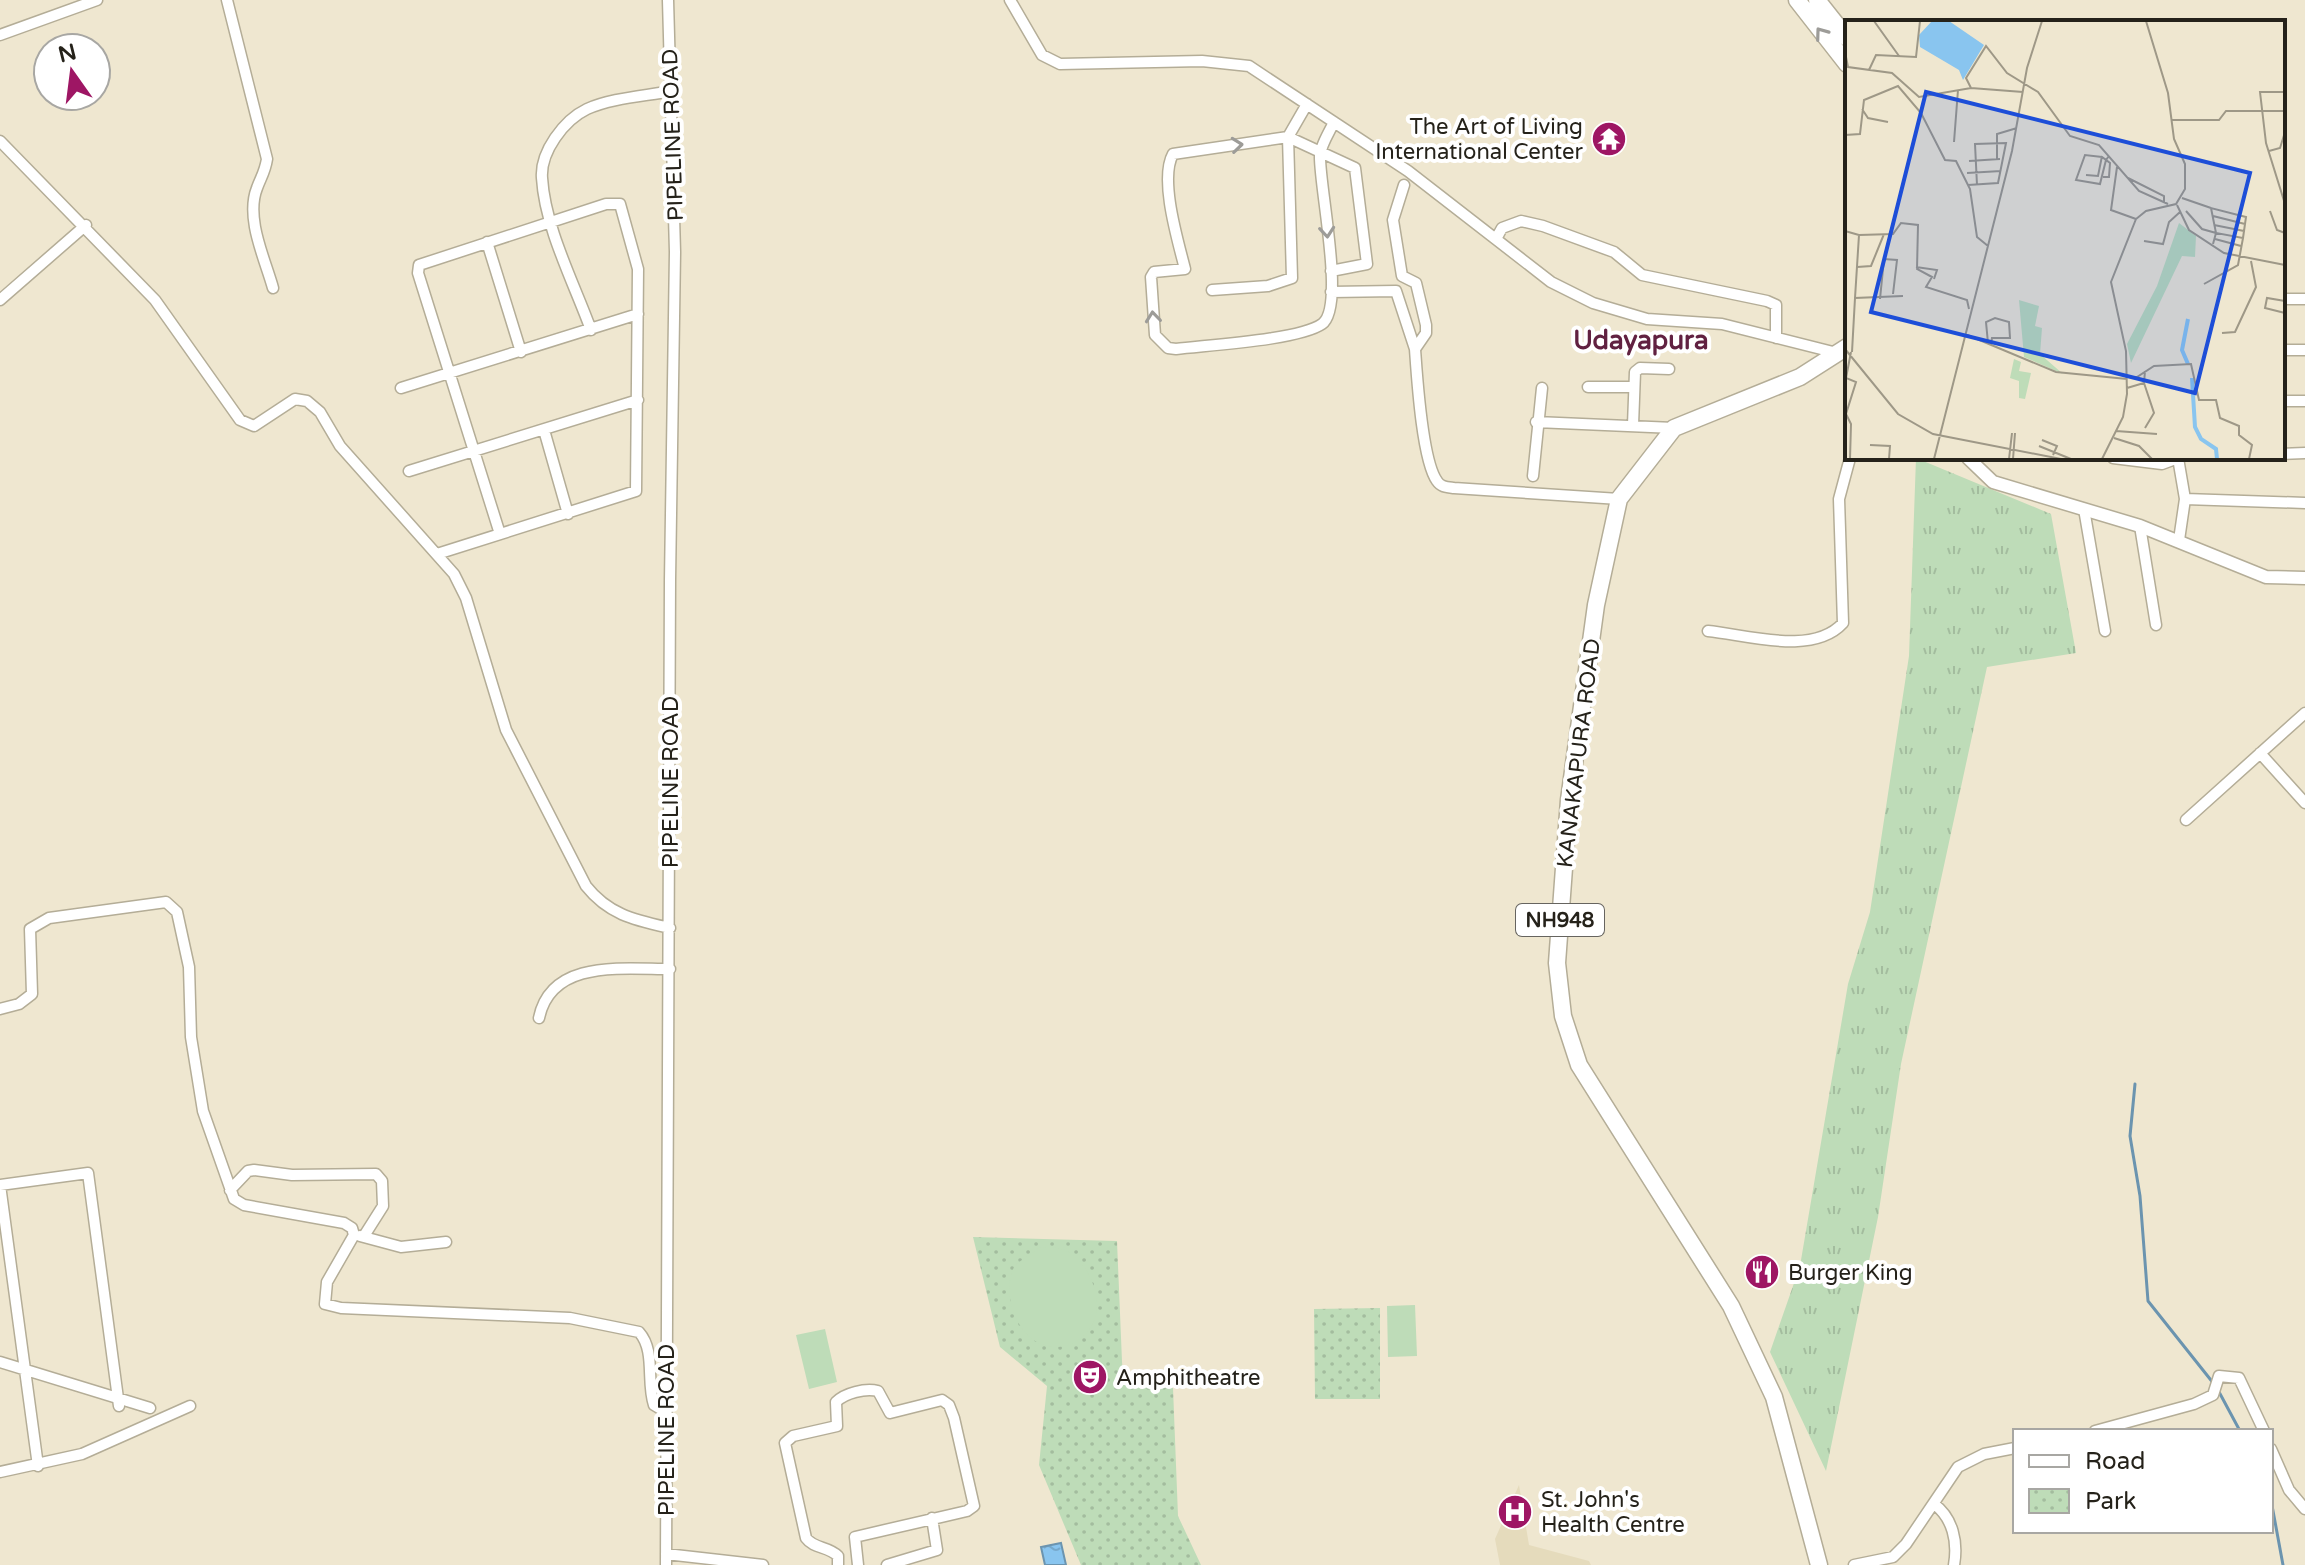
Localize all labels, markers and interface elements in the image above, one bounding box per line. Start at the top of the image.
inset map [1845,20,2285,460]
one-way arrow [1816,27,1831,42]
north arrow [32,32,112,112]
text: N [56,39,79,68]
street label: PIPELINE ROAD [657,48,689,222]
place label: The Art of Living International Center [1375,114,1584,165]
temple icon: The Art of Living International Center [1590,120,1628,158]
one-way arrow [1231,136,1244,153]
one-way arrow [1319,226,1336,239]
one-way arrow [1144,310,1161,323]
district label: Udayapura [1573,325,1709,356]
street label: KANAKAPURA ROAD [1552,637,1606,869]
street label: PIPELINE ROAD [658,696,684,868]
road number: NH948 [1516,904,1604,936]
restaurant icon: Burger King [1743,1253,1781,1291]
place label: Burger King [1788,1260,1913,1286]
street label: PIPELINE ROAD [654,1344,680,1516]
theatre icon: Amphitheatre [1071,1358,1109,1396]
place label: Amphitheatre [1116,1365,1261,1391]
legend [2013,1429,2273,1533]
text: Road [2085,1447,2145,1476]
place label: St. John's Health Centre [1541,1487,1685,1538]
text: Park [2085,1487,2136,1516]
hospital icon: St. John's Health Centre [1496,1493,1534,1531]

